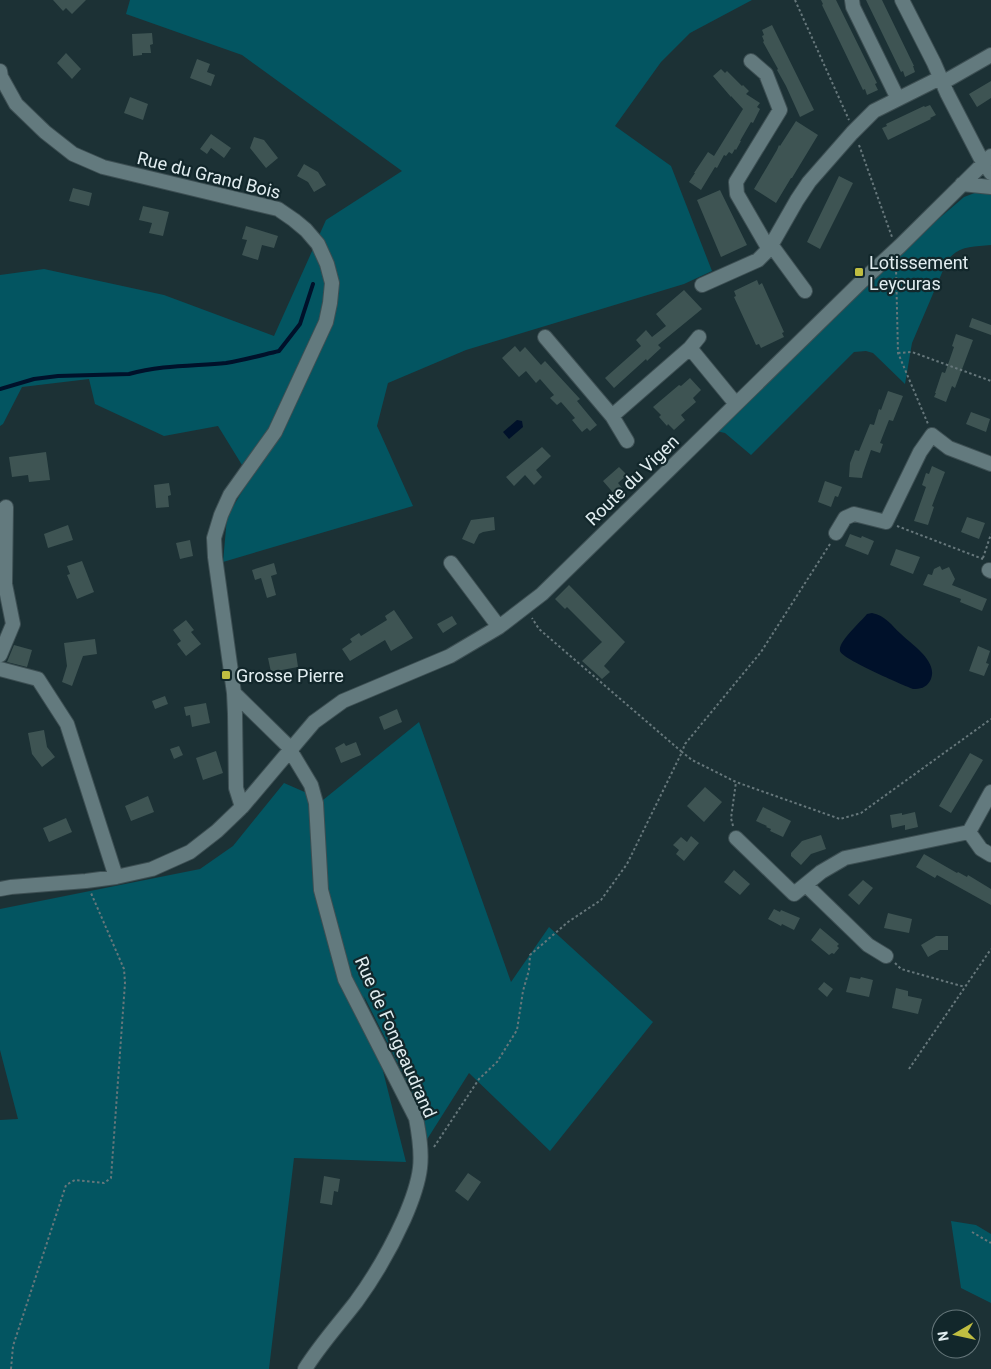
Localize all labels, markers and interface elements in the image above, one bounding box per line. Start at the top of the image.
street label: Rue du Grand Bois [135,147,283,203]
place label: Lotissement Leycuras [869,252,969,294]
marker: Lotissement Leycuras [853,266,865,278]
street label: Route du Vigen [581,430,683,530]
place label: Grosse Pierre [236,665,344,686]
marker: Grosse Pierre [220,669,232,681]
street label: Rue de Fongeaudrand [351,953,441,1121]
north arrow [931,1309,981,1359]
text: N [934,1330,952,1342]

